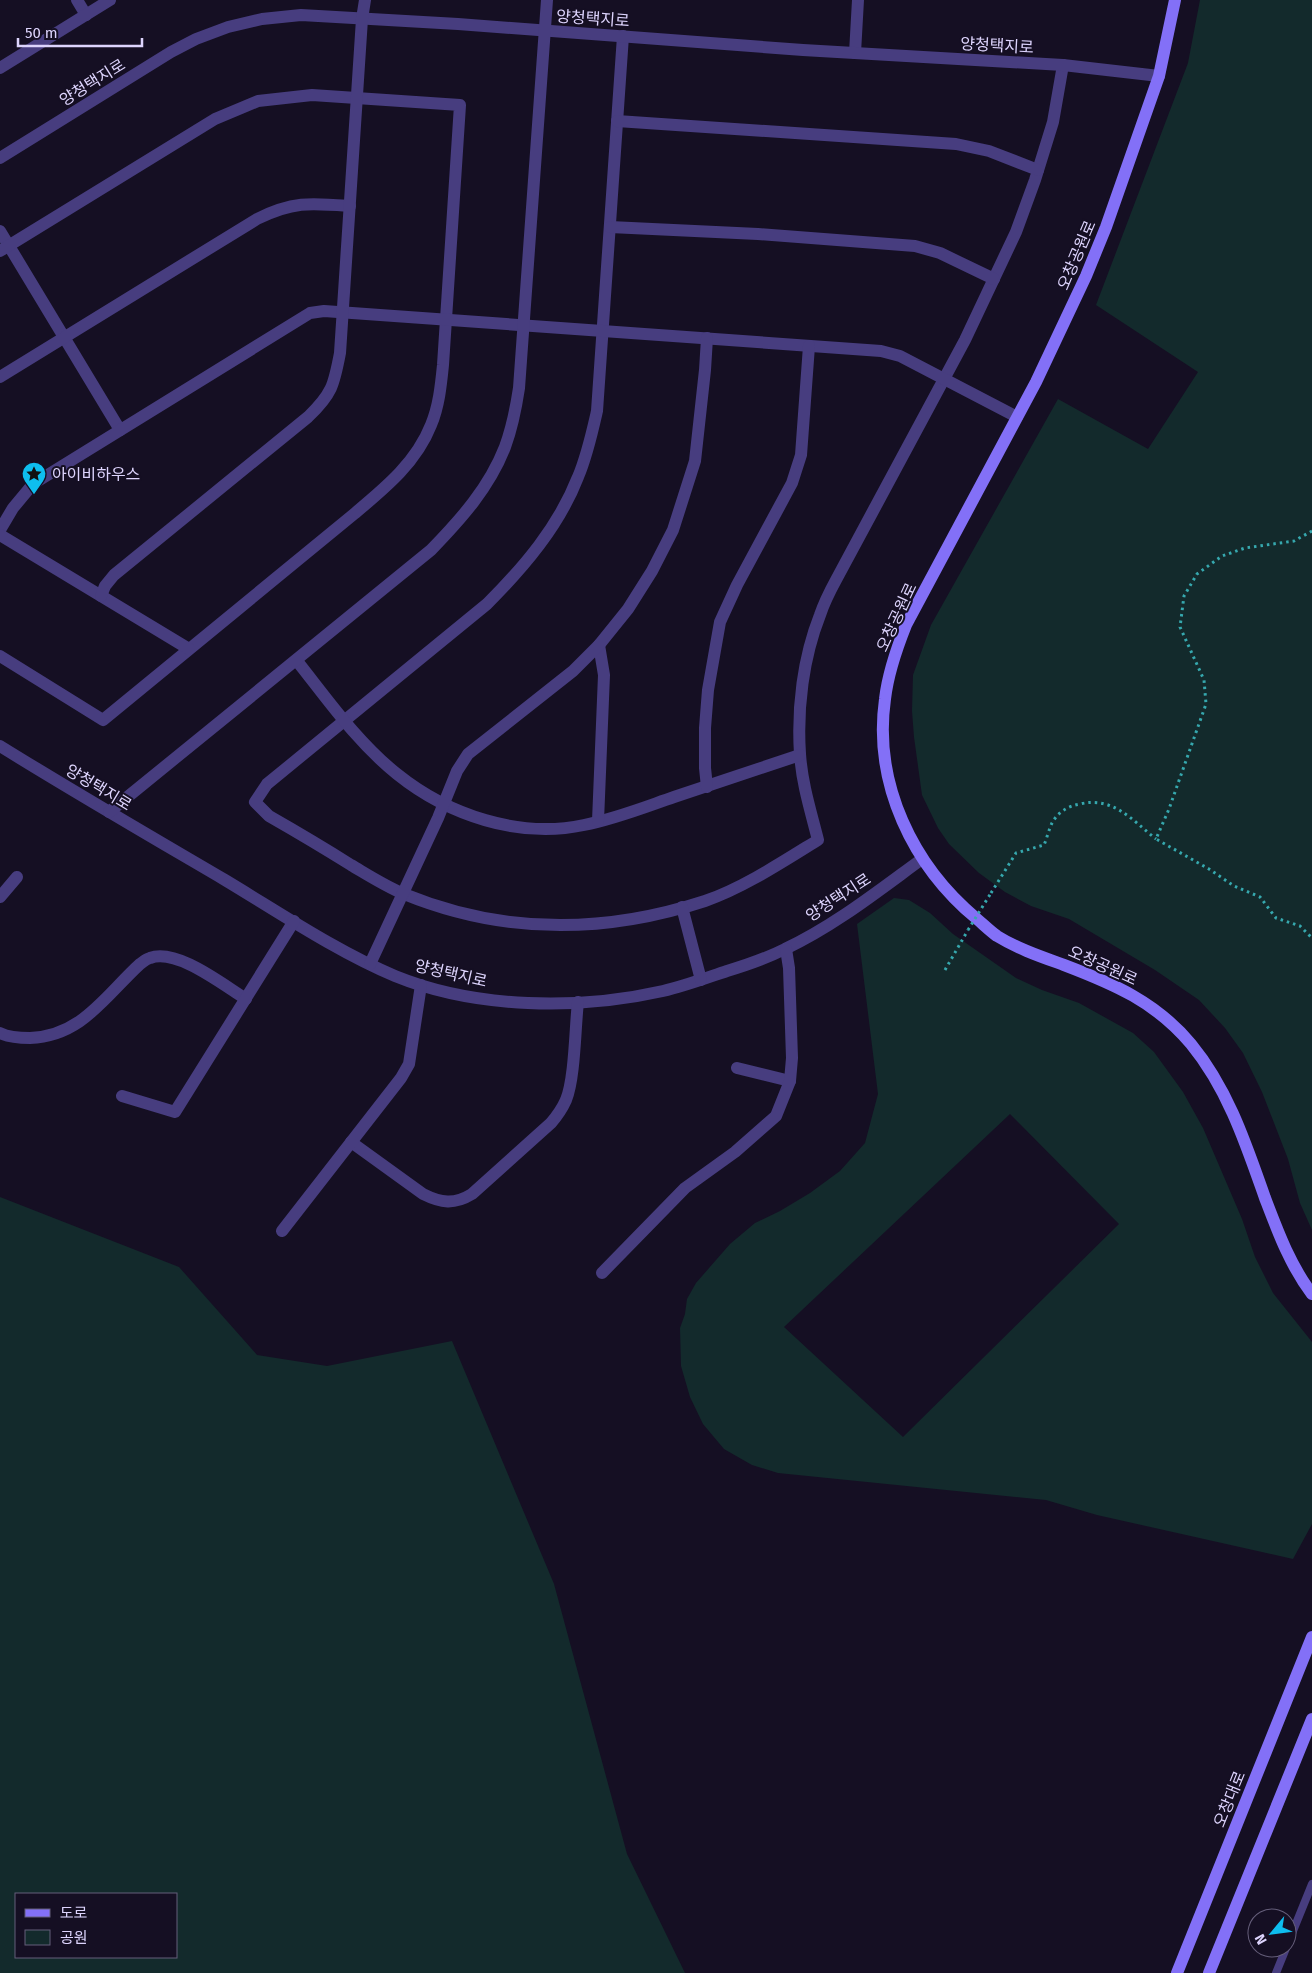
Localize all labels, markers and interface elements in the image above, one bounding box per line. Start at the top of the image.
street label: 양청택지로 [556,6,631,31]
scale bar [18,15,141,47]
text: 50 m [25,24,58,42]
street label: 양청택지로 [960,34,1034,57]
street label: 양청택지로 [56,55,129,110]
street label: 오창공원로 [1053,217,1100,293]
place icon: 아이비하우스 [21,461,47,495]
place label: 아이비하우스 [52,465,140,484]
street label: 오창공원로 [872,580,921,655]
street label: 양청택지로 [62,760,135,815]
street label: 양청택지로 [802,869,875,925]
street label: 오창공원로 [1065,942,1141,989]
street label: 양청택지로 [413,956,489,991]
street label: 오창대로 [1210,1768,1249,1830]
legend [15,1893,178,1958]
text: 도로 [60,1904,88,1922]
north arrow [1247,1908,1297,1958]
text: 공원 [60,1929,88,1947]
text: N [1251,1931,1271,1947]

